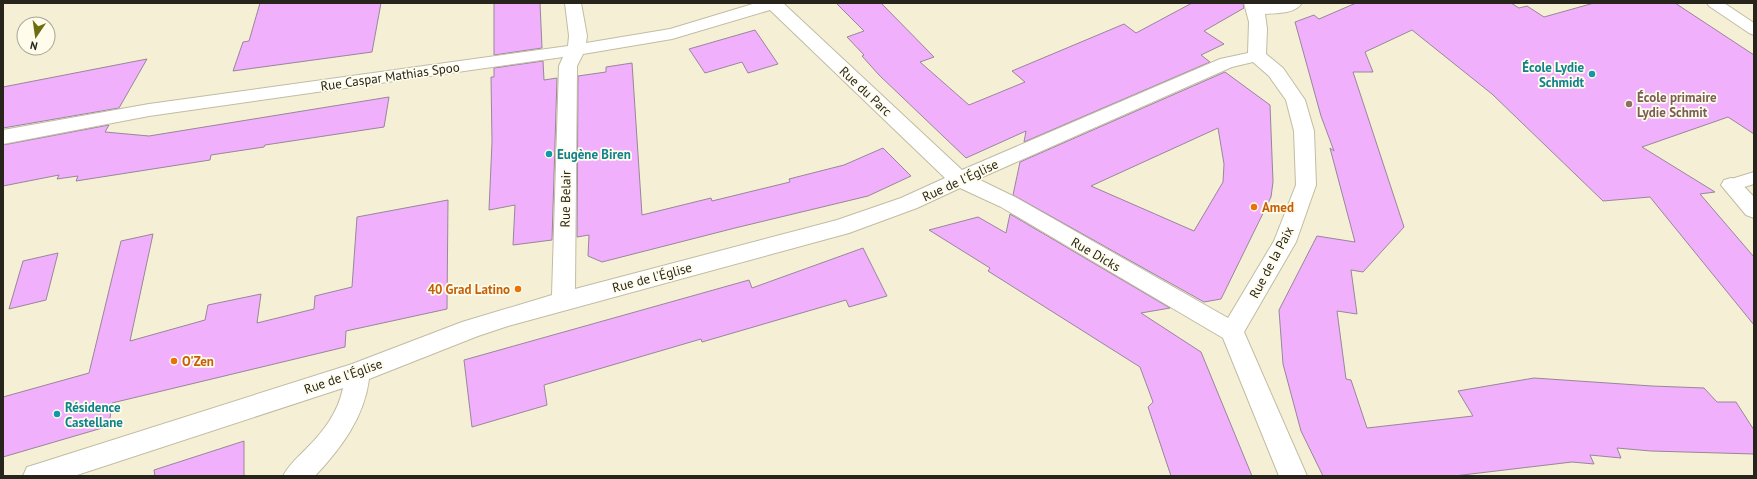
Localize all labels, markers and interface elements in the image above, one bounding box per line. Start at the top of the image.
north arrow [16,16,56,56]
text: N [29,38,39,53]
street label: Rue Caspar Mathias Spoo [319,58,461,95]
place label: École Lydie Schmidt [1522,59,1584,91]
street label: Rue du Parc [836,63,896,120]
marker: École Lydie Schmidt [1587,69,1597,79]
place label: École primaire Lydie Schmit [1637,89,1717,121]
marker: École primaire Lydie Schmit [1624,99,1634,109]
place label: Eugène Biren [557,146,631,163]
marker: Eugène Biren [544,149,554,159]
street label: Rue de l'Église [920,155,1001,205]
street label: Rue Belair [557,170,575,228]
place label: Amed [1262,199,1294,216]
marker: Amed [1249,202,1259,212]
street label: Rue de la Paix [1245,223,1298,301]
street label: Rue Dicks [1068,234,1123,275]
street label: Rue de l'Église [610,259,694,296]
place label: 40 Grad Latino [428,281,510,298]
marker: 40 Grad Latino [513,284,523,294]
place label: O'Zen [182,353,214,370]
street label: Rue de l'Église [302,355,385,398]
marker: O'Zen [169,356,179,366]
place label: Résidence Castellane [65,399,123,431]
marker: Résidence Castellane [52,409,62,419]

